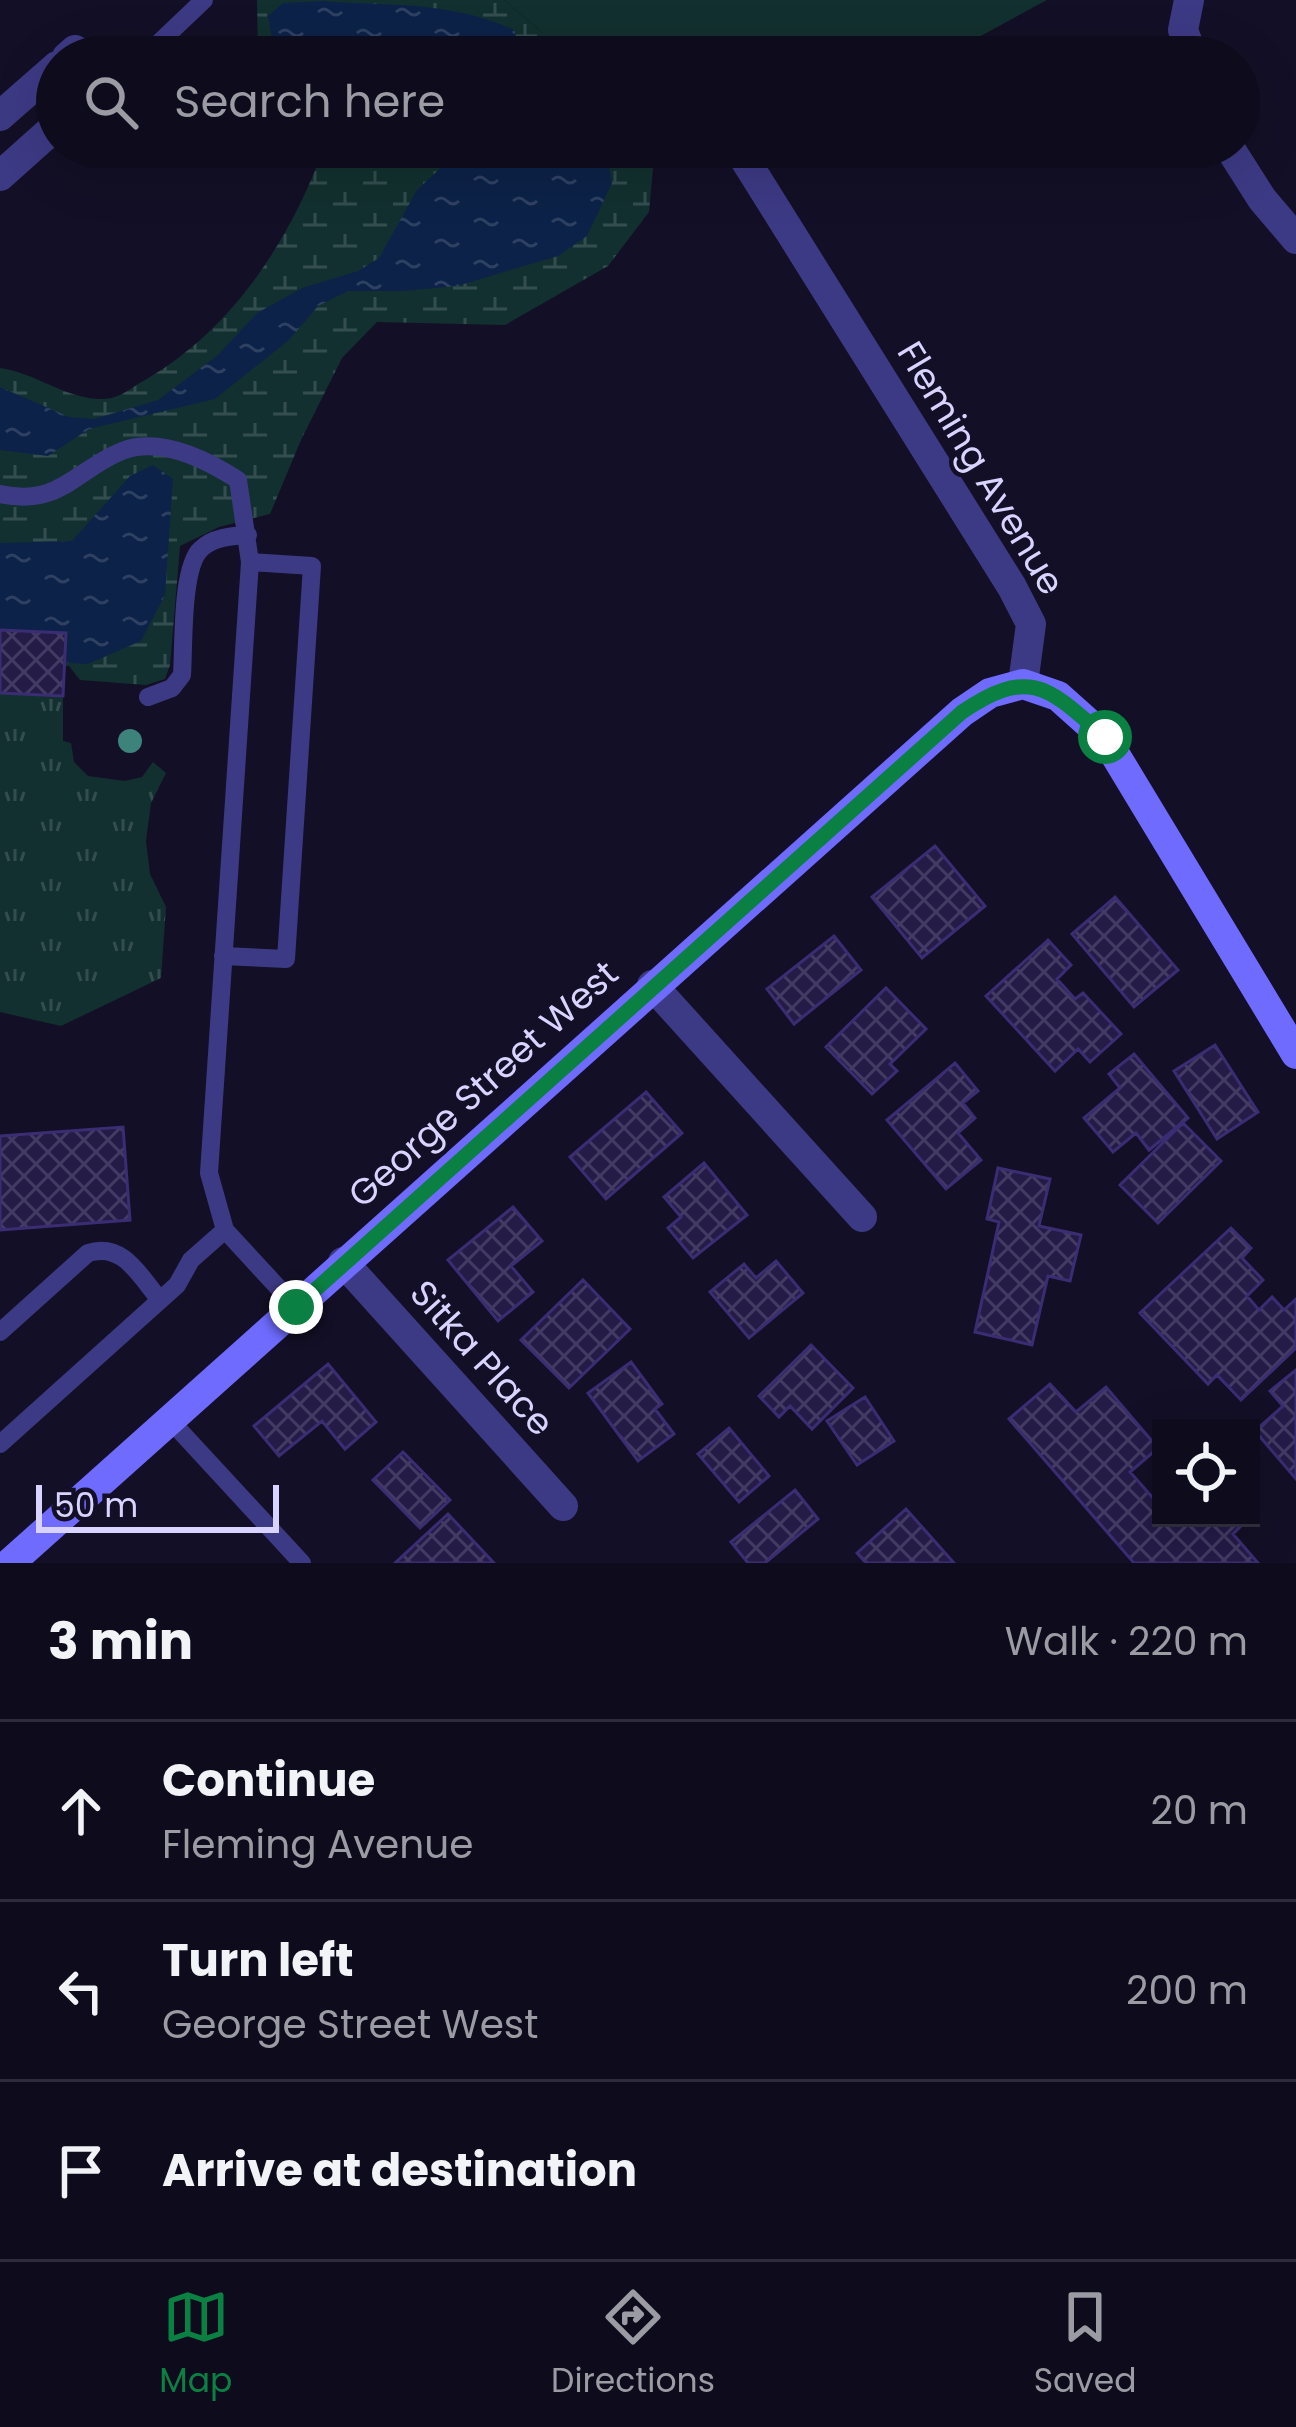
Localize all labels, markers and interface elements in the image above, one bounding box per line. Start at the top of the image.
search box [36,36,1260,168]
icon: search [78,69,144,135]
text: Search here [174,70,445,133]
street label: Fleming Avenue [885,332,1077,604]
route start [1078,710,1132,764]
street label: George Street West [337,949,629,1219]
street label: Sitka Place [398,1269,566,1447]
route end [269,1280,323,1334]
map controls [1152,1419,1260,1527]
button: locate [1152,1419,1260,1527]
scale bar [36,1479,279,1532]
text: 50 m [54,1482,138,1529]
text: 3 min [48,1605,193,1677]
text: Walk · 220 m [1005,1614,1248,1669]
text: Continue [162,1749,375,1812]
icon: ahead [48,1778,114,1844]
text: 20 m [1150,1783,1248,1838]
text: Fleming Avenue [162,1817,473,1872]
text: Turn left [162,1929,354,1992]
icon: left [48,1958,114,2024]
text: 200 m [1126,1963,1248,2018]
text: George Street West [162,1997,538,2052]
icon: arrive [48,2138,114,2204]
text: Arrive at destination [162,2139,637,2202]
tab: Map [159,2284,232,2406]
tab: Directions [551,2284,715,2406]
tab: Saved [1034,2284,1137,2406]

